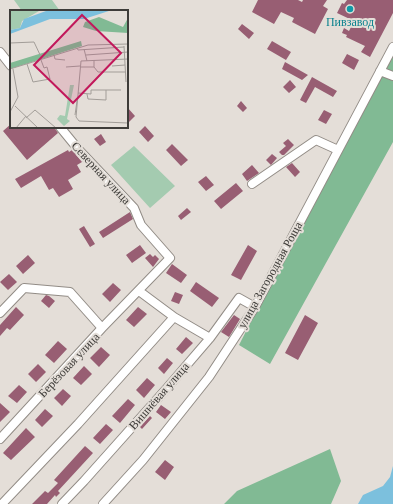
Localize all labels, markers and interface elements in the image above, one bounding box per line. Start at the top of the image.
marker: Пивзавод [345,4,355,14]
inset map [10,10,128,128]
place label: Пивзавод [326,15,374,29]
street label: Северная улица [68,139,134,208]
street label: улица Загородная Роща [235,219,305,331]
street label: Берёзовая улица [36,329,103,400]
street label: Вишнёвая улица [126,359,192,432]

